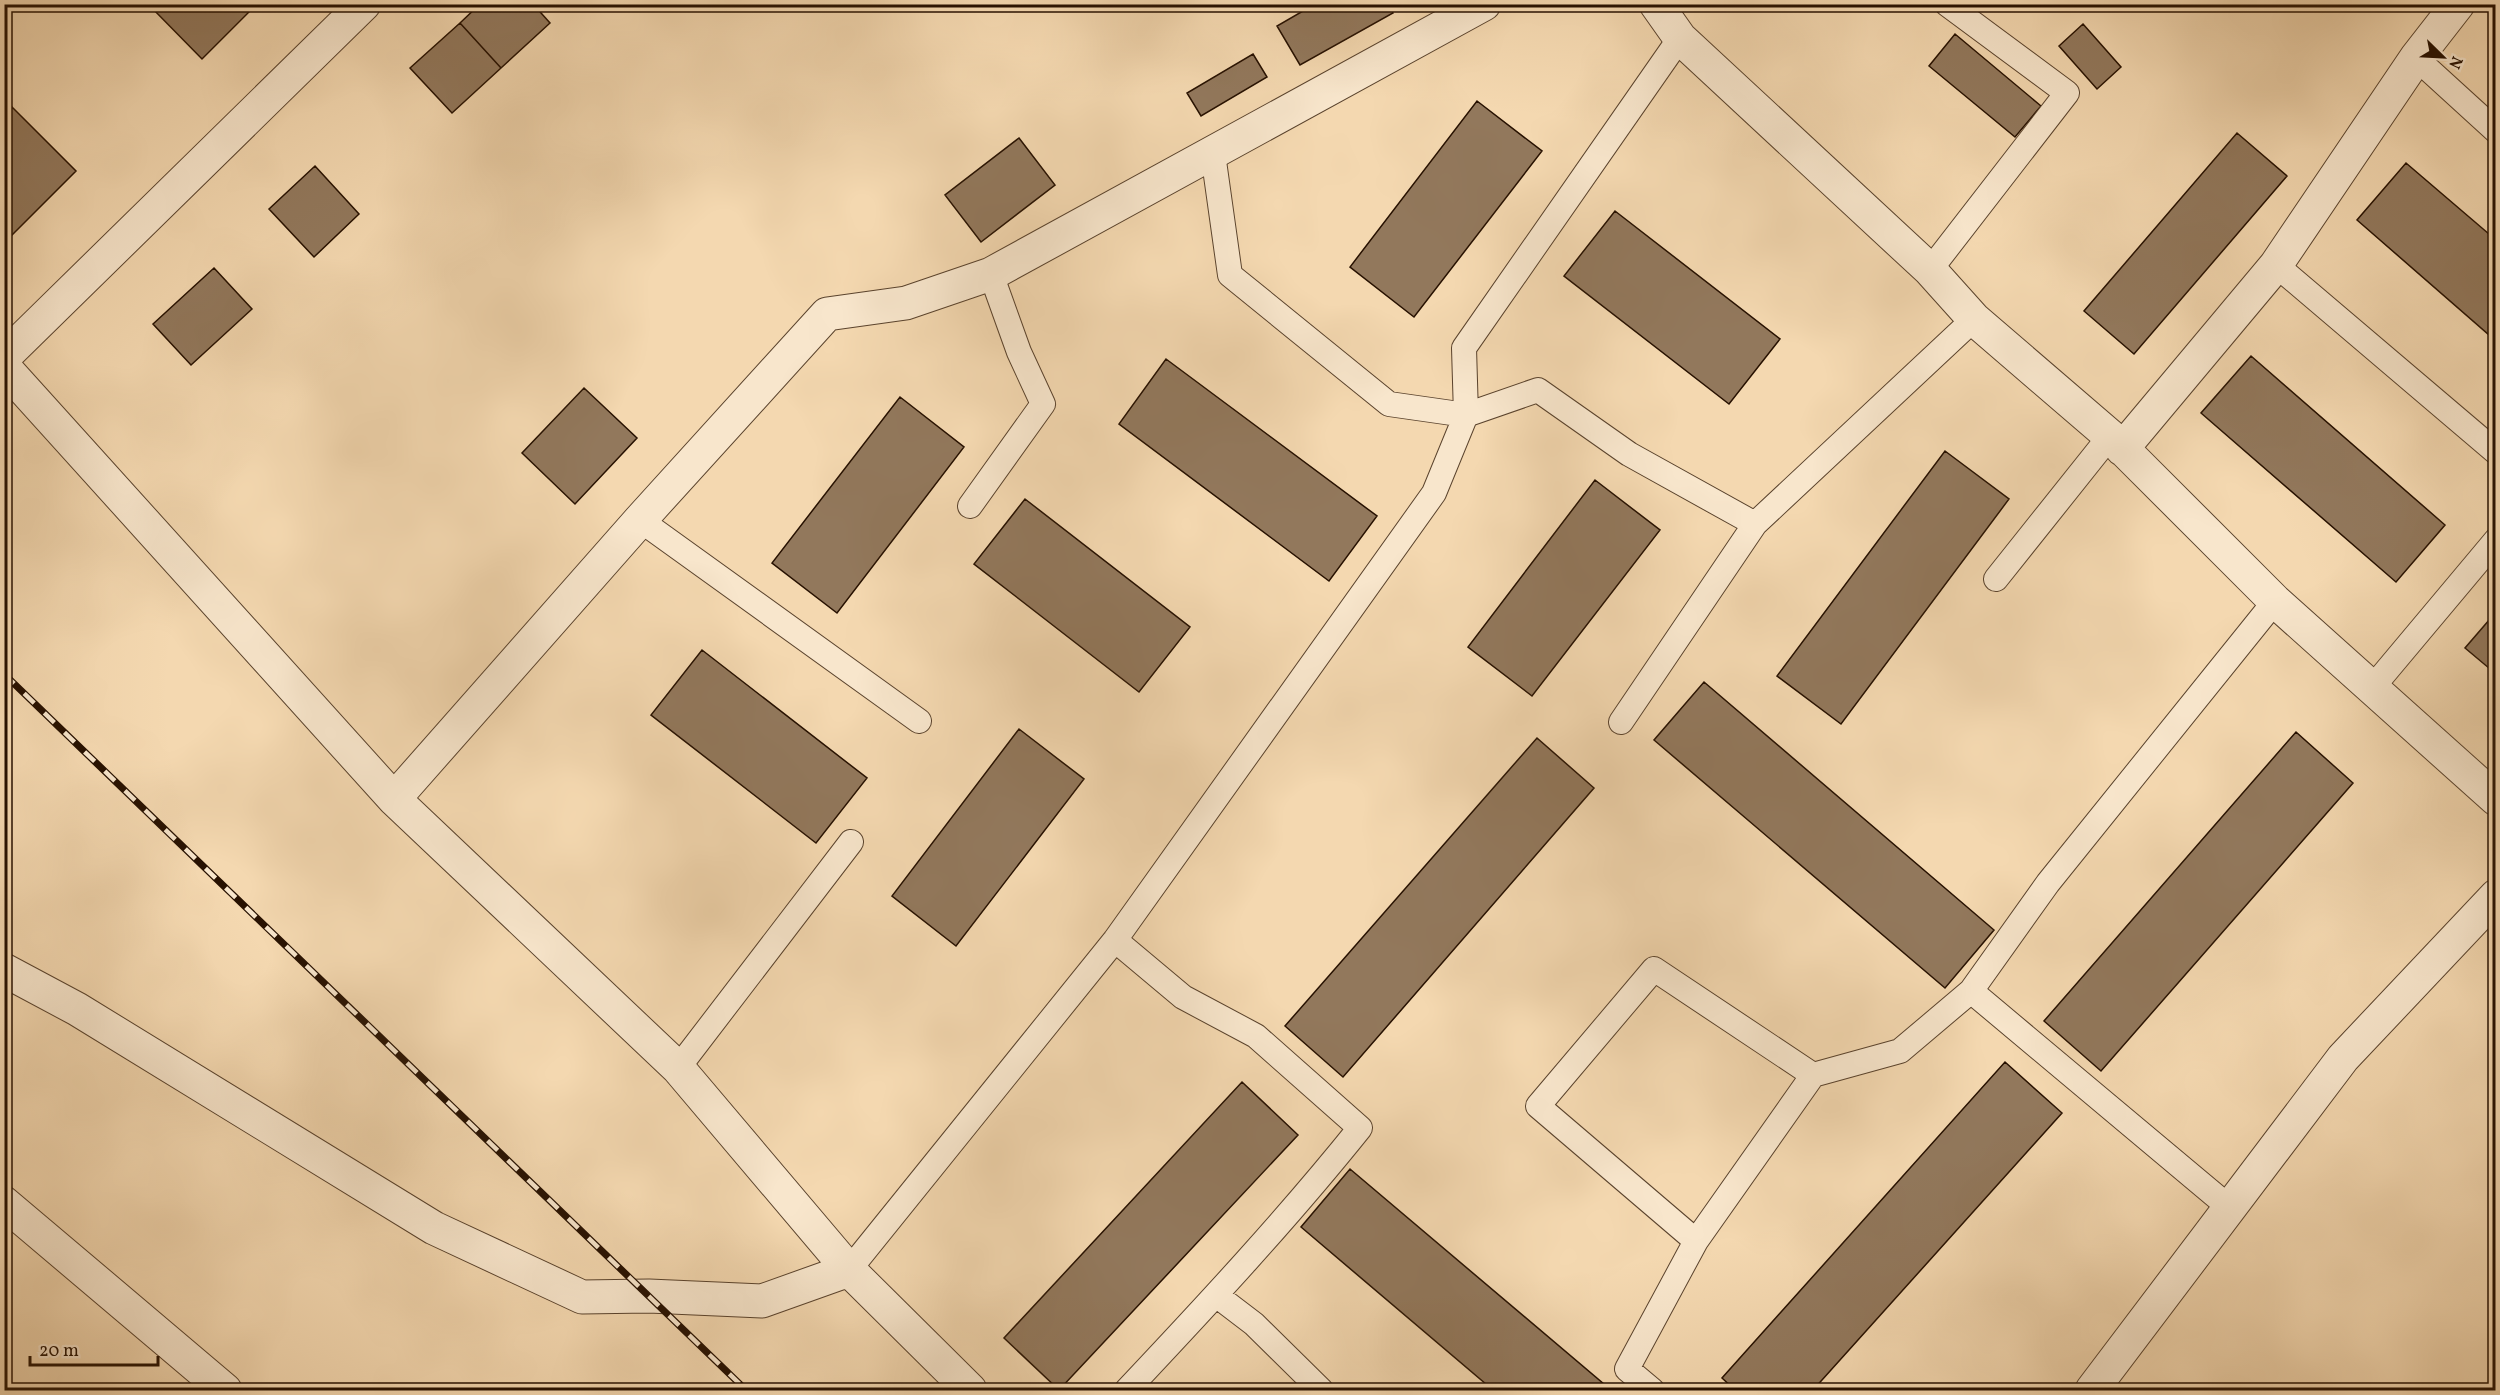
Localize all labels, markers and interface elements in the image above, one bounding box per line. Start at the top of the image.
north arrow [2413,27,2473,87]
text: N [2442,53,2467,72]
scale bar [30,1329,158,1367]
text: 20 m [39,1339,79,1364]

